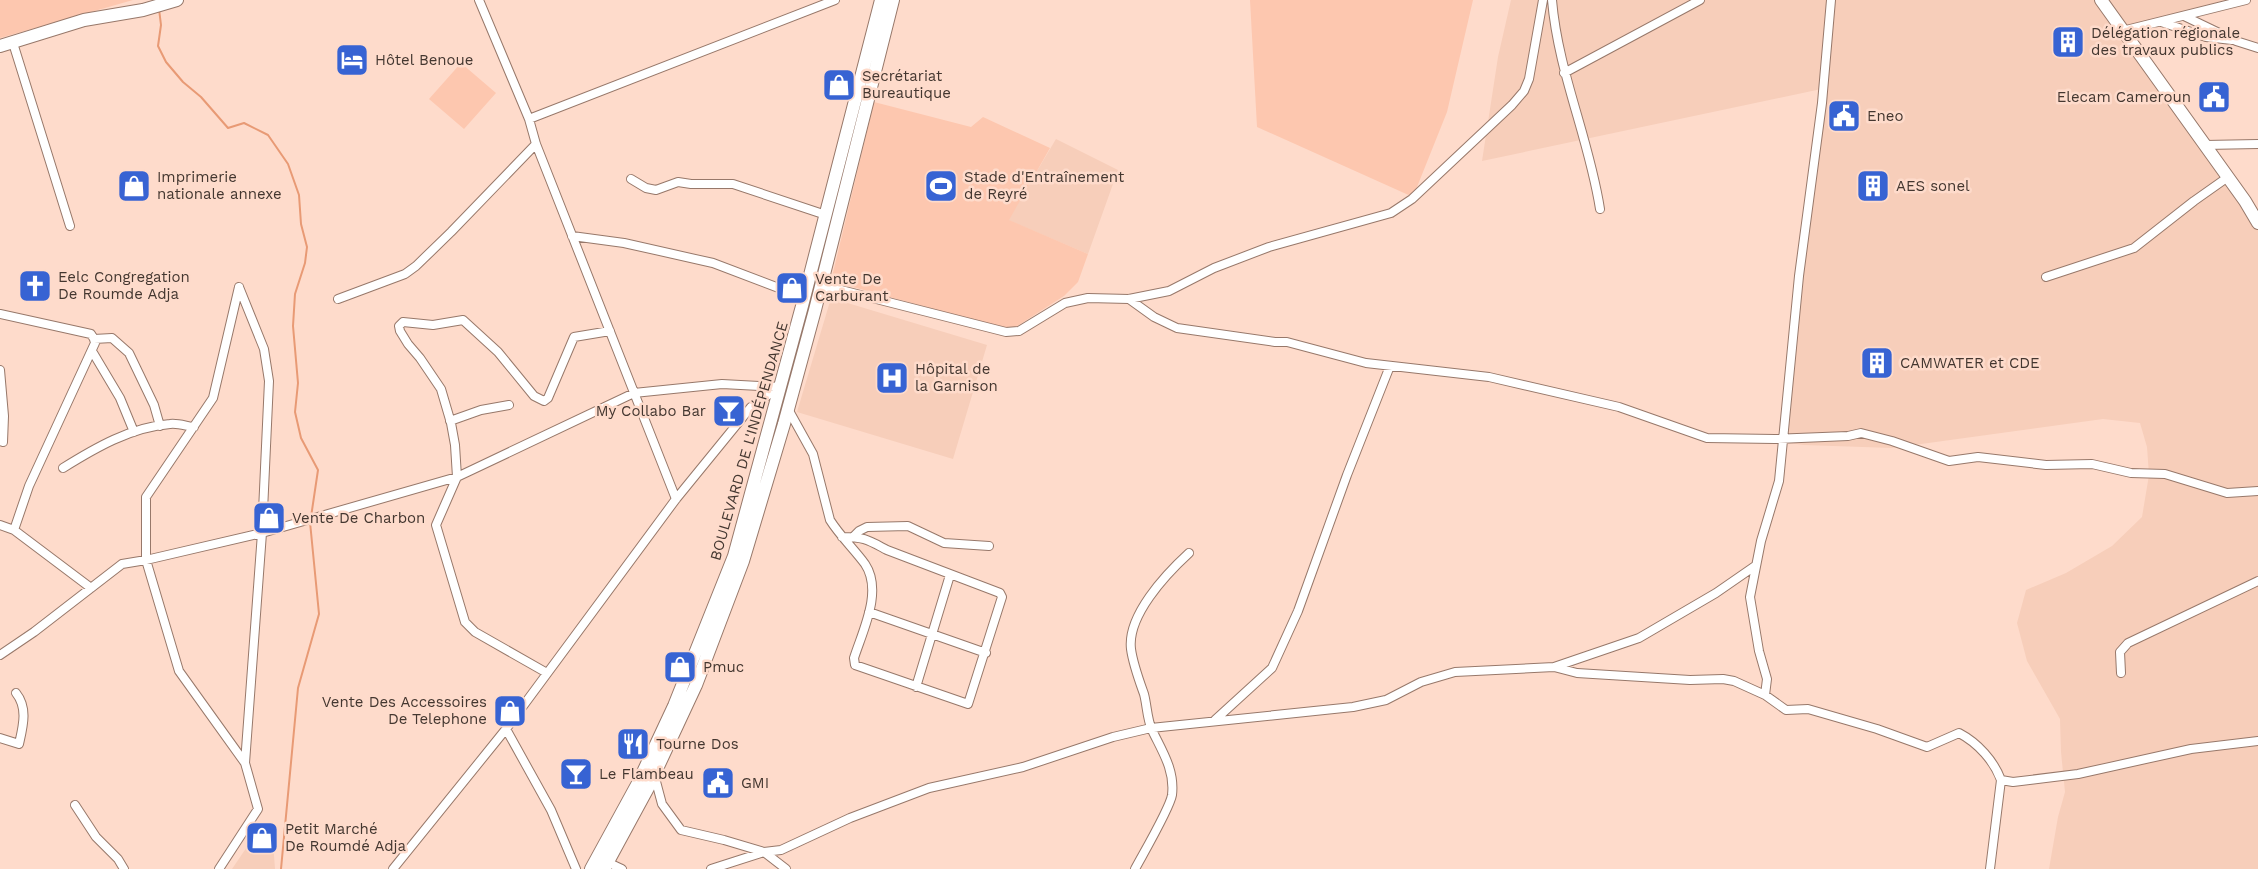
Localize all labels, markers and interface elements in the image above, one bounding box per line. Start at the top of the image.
building icon: Délégation régionale des travaux publics [2050,24,2086,60]
place label: Délégation régionale des travaux publics [2091,24,2240,59]
hotel icon: Hôtel Benoue [334,42,370,78]
place label: Hôtel Benoue [375,51,474,69]
shop icon: Secrétariat Bureautique [821,67,857,103]
place label: Secrétariat Bureautique [862,67,951,102]
public building icon: Elecam Cameroun [2196,79,2232,115]
place label: Elecam Cameroun [2057,88,2191,106]
public building icon: Eneo [1826,98,1862,134]
place label: Eneo [1867,107,1904,125]
shop icon: Imprimerie nationale annexe [116,168,152,204]
place label: Imprimerie nationale annexe [157,168,282,203]
sports icon: Stade d'Entraînement de Reyré [923,168,959,204]
place label: Stade d'Entraînement de Reyré [964,168,1125,203]
building icon: AES sonel [1855,168,1891,204]
place label: AES sonel [1896,177,1970,195]
church icon: Eelc Congregation De Roumde Adja [17,268,53,304]
place label: Eelc Congregation De Roumde Adja [58,268,190,303]
shop icon: Vente De Carburant [774,270,810,306]
place label: Vente De Carburant [815,270,889,305]
street label: BOULEVARD DE L'INDÉPENDANCE [706,319,792,563]
building icon: CAMWATER et CDE [1859,345,1895,381]
place label: CAMWATER et CDE [1900,354,2040,372]
hospital icon: Hôpital de la Garnison [874,360,910,396]
place label: Hôpital de la Garnison [915,360,998,395]
bar icon: My Collabo Bar [711,393,747,429]
place label: My Collabo Bar [596,402,706,420]
shop icon: Vente De Charbon [251,500,287,536]
place label: Vente De Charbon [292,509,425,527]
shop icon: Pmuc [662,649,698,685]
place label: Pmuc [703,658,744,676]
place label: Vente Des Accessoires De Telephone [322,693,487,728]
shop icon: Vente Des Accessoires De Telephone [492,693,528,729]
restaurant icon: Tourne Dos [615,726,651,762]
place label: Tourne Dos [656,735,739,753]
bar icon: Le Flambeau [558,756,594,792]
place label: Le Flambeau [599,765,694,783]
public building icon: GMI [700,765,736,801]
place label: GMI [741,774,769,792]
shop icon: Petit Marché De Roumdé Adja [244,820,280,856]
place label: Petit Marché De Roumdé Adja [285,820,407,855]

